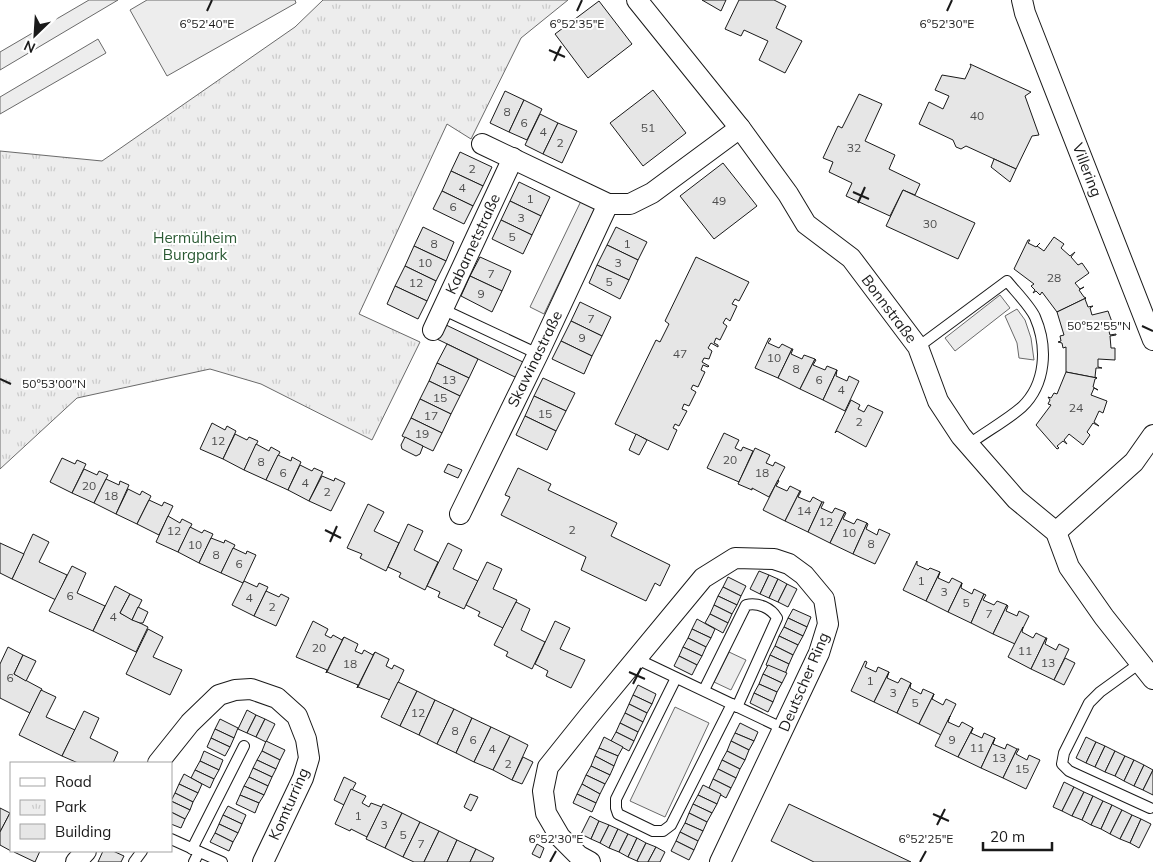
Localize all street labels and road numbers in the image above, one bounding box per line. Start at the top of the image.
street label: Villering [1069,140,1106,199]
street label: Kabarnetstraße [441,190,504,297]
street label: Bonnstraße [857,271,921,347]
street label: Skawinastraße [503,307,566,410]
street label: Deutscher Ring [774,629,833,734]
street label: Komturring [264,765,313,843]

